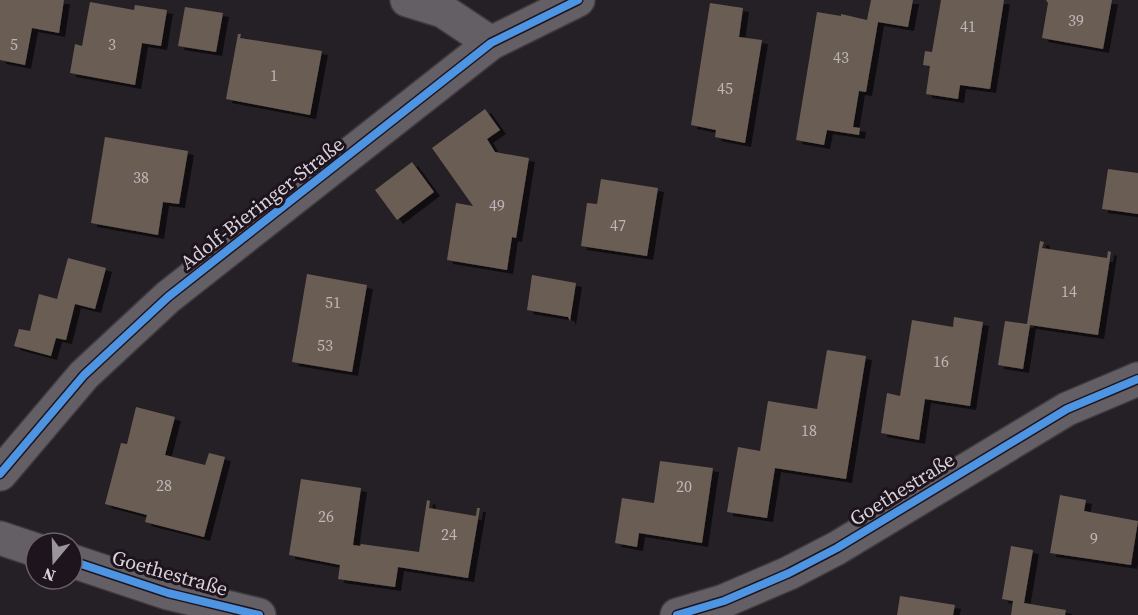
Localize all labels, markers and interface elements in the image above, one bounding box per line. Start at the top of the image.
house number: 39 [1068,9,1084,31]
house number: 41 [960,15,976,37]
house number: 5 [10,33,18,55]
house number: 3 [108,33,116,55]
house number: 43 [833,46,849,68]
house number: 1 [270,64,278,86]
house number: 45 [717,77,733,99]
street label: Adolf-Bieringer-Straße [174,130,350,276]
house number: 38 [133,166,149,188]
house number: 49 [489,194,505,216]
house number: 47 [610,214,626,236]
house number: 14 [1061,280,1077,302]
house number: 51 [325,291,341,313]
house number: 53 [317,334,333,356]
house number: 16 [933,350,949,372]
house number: 18 [801,419,817,441]
street label: Goethestraße [844,446,960,532]
house number: 28 [156,474,172,496]
house number: 20 [676,475,692,497]
house number: 26 [318,505,334,527]
house number: 24 [441,523,457,545]
house number: 9 [1090,527,1098,549]
north arrow [24,531,84,591]
street label: Goethestraße [109,543,231,603]
text: N [40,563,58,587]

